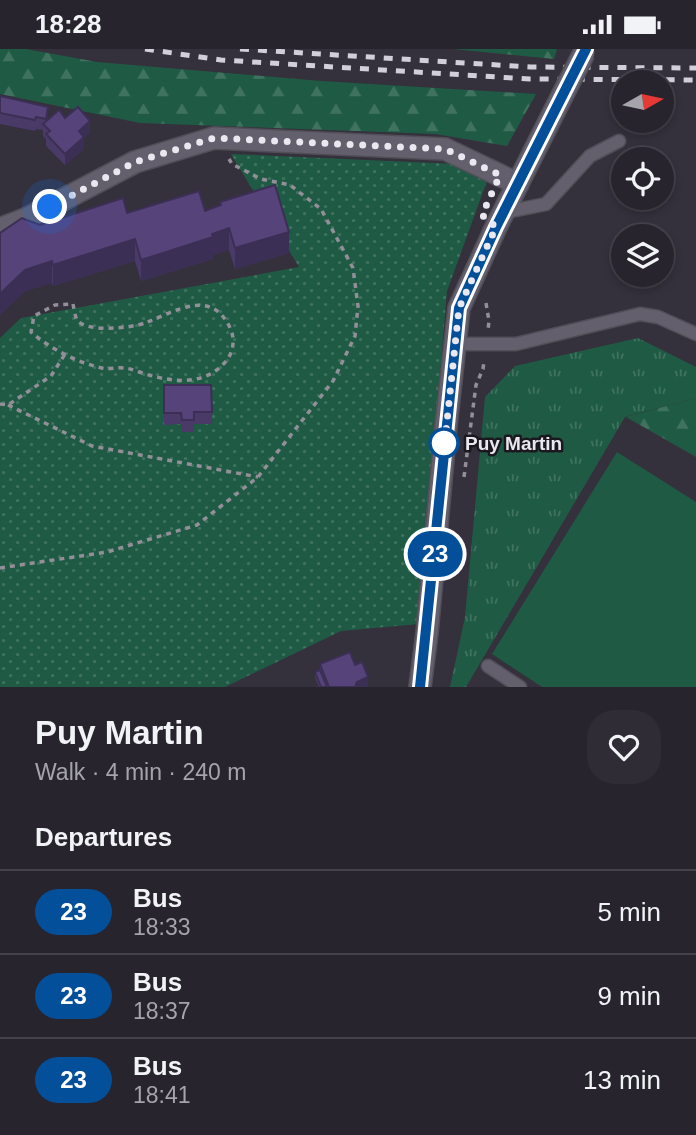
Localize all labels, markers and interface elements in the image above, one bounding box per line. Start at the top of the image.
text: 18:28 [35,9,102,39]
north arrow [611,70,674,133]
map controls [611,70,674,287]
button: locate [611,147,674,210]
your location [32,189,67,224]
button: layers [611,224,674,287]
marker: Puy Martin [429,428,459,458]
place label: Puy Martin [465,433,562,454]
line badge: 23 [404,531,466,577]
text: 23 [422,540,448,567]
button: heart [587,710,661,784]
text: Puy Martin [35,714,204,751]
text: Walk · 4 min · 240 m [35,759,246,785]
text: Departures [35,822,172,852]
text: Bus [133,883,182,913]
text: 5 min [597,897,661,927]
text: 23 [60,898,87,925]
text: 18:33 [133,914,191,940]
text: Bus [133,967,182,997]
text: 9 min [597,981,661,1011]
text: 23 [60,982,87,1009]
text: 18:37 [133,998,191,1024]
text: Bus [133,1051,182,1081]
text: 13 min [583,1065,661,1095]
text: 23 [60,1066,87,1093]
text: 18:41 [133,1082,191,1108]

